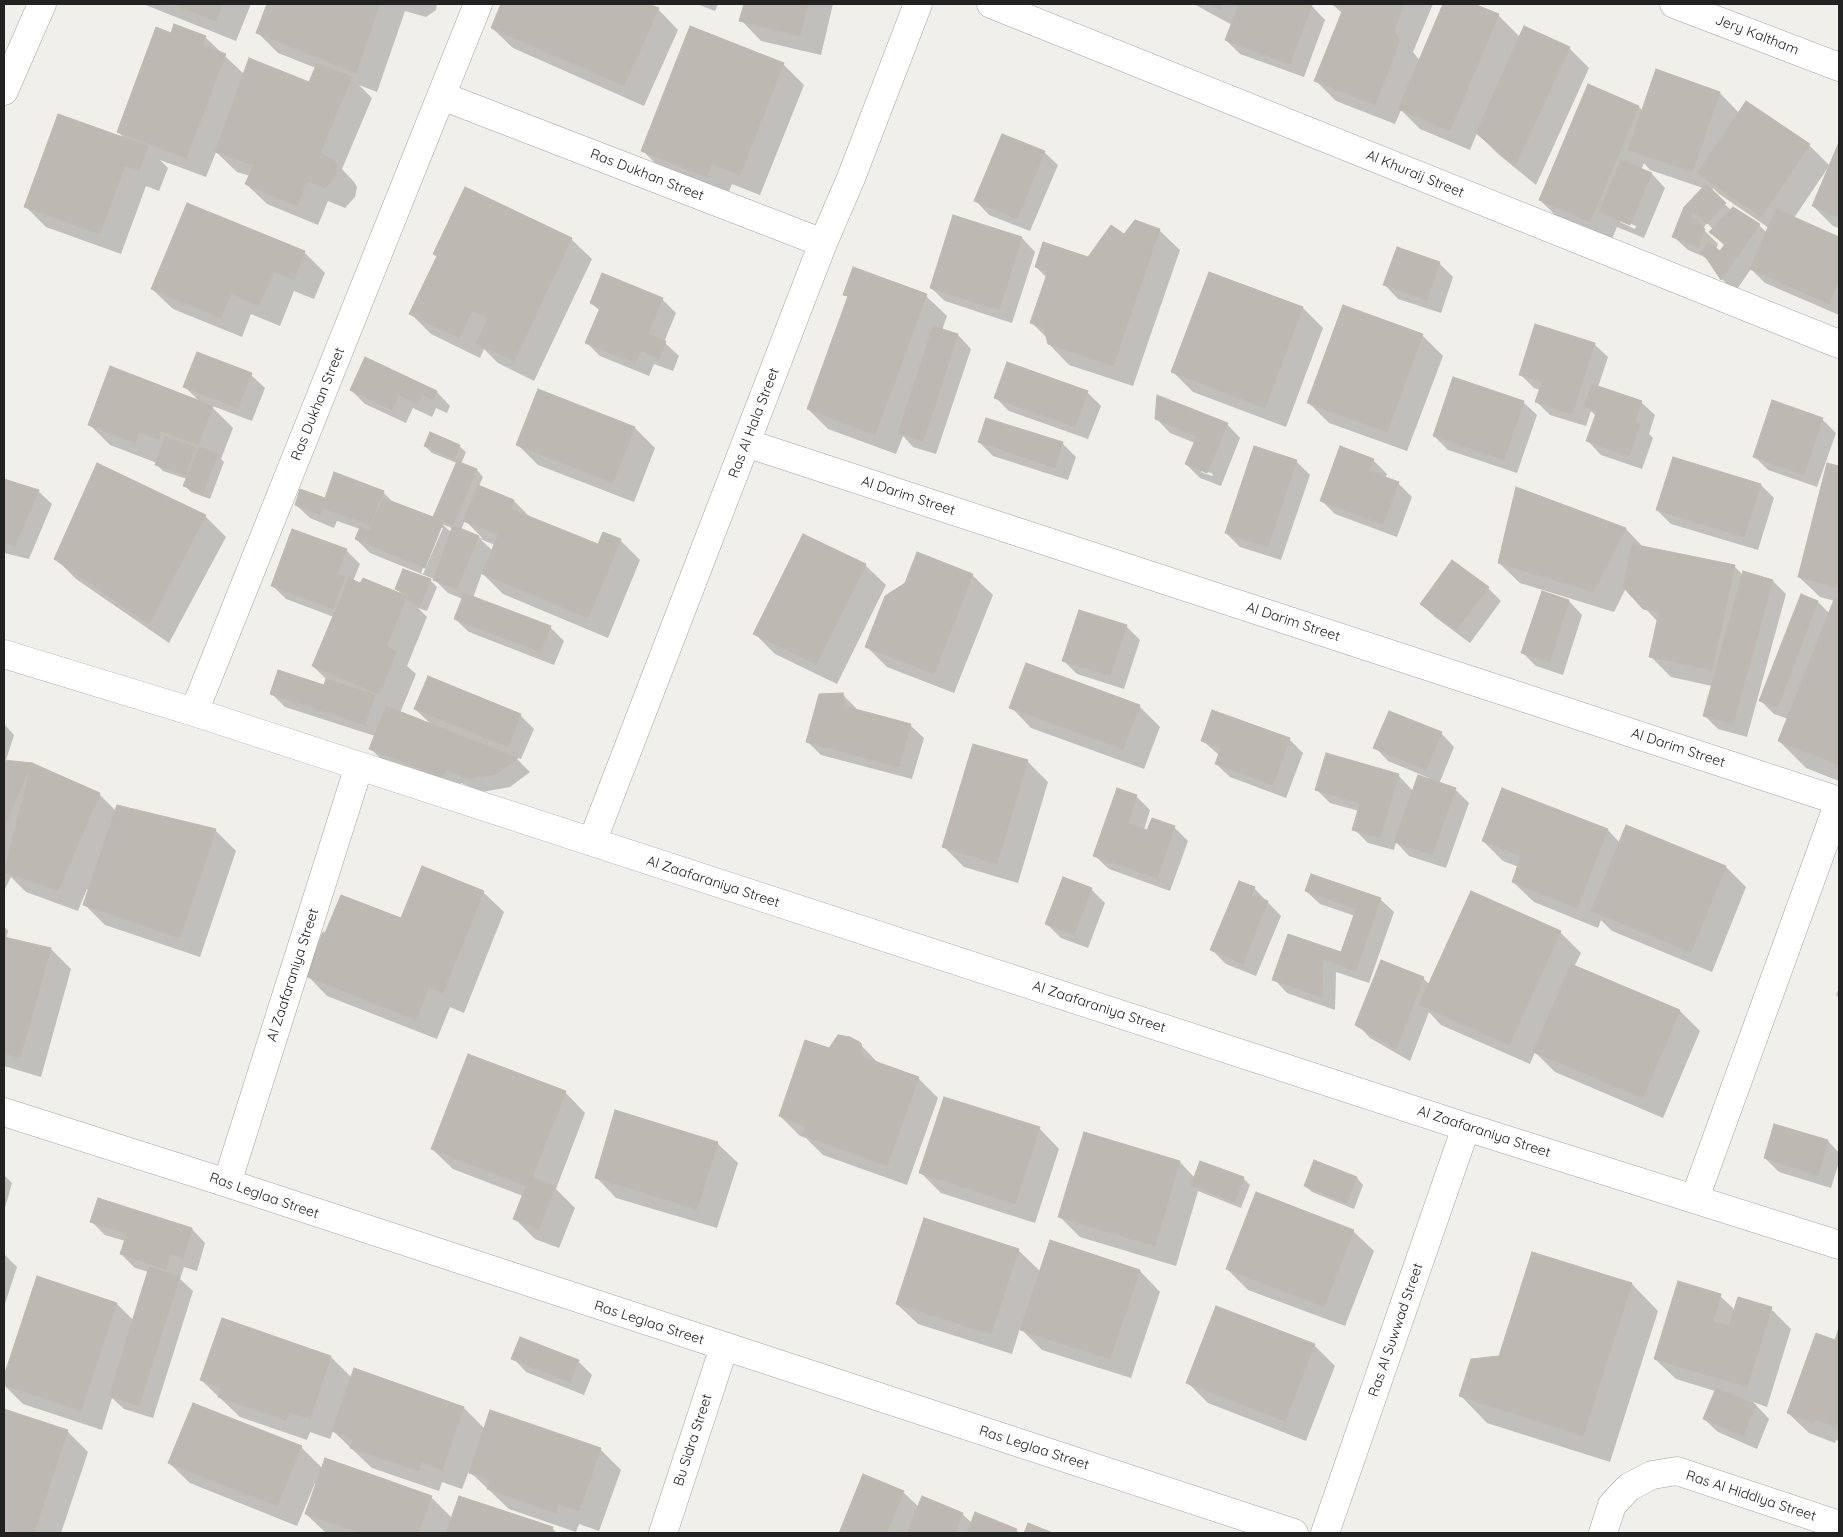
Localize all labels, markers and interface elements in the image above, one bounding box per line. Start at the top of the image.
street label: Jery Kaltham [1713,11,1801,59]
street label: Ras Dukhan Street [588,146,706,204]
street label: Al Khuraij Street [1364,147,1466,201]
street label: Ras Dukhan Street [288,345,348,463]
street label: Ras Al Hala Street [725,365,783,481]
street label: Al Darim Street [859,473,957,519]
street label: Al Darim Street [1244,599,1342,645]
street label: Al Darim Street [1629,725,1727,771]
street label: Al Zaafaraniya Street [644,853,782,911]
street label: Al Zaafaraniya Street [264,906,322,1044]
street label: Al Zaafaraniya Street [1030,978,1168,1036]
street label: Al Zaafaraniya Street [1415,1103,1553,1161]
street label: Ras Leglaa Street [207,1169,321,1223]
street label: Ras Al Suwwad Street [1365,1261,1427,1399]
street label: Ras Leglaa Street [592,1297,706,1349]
street label: Bu Sidra Street [670,1392,716,1488]
street label: Ras Leglaa Street [977,1422,1091,1474]
street label: Ras Al Hiddiya Street [1684,1467,1818,1525]

